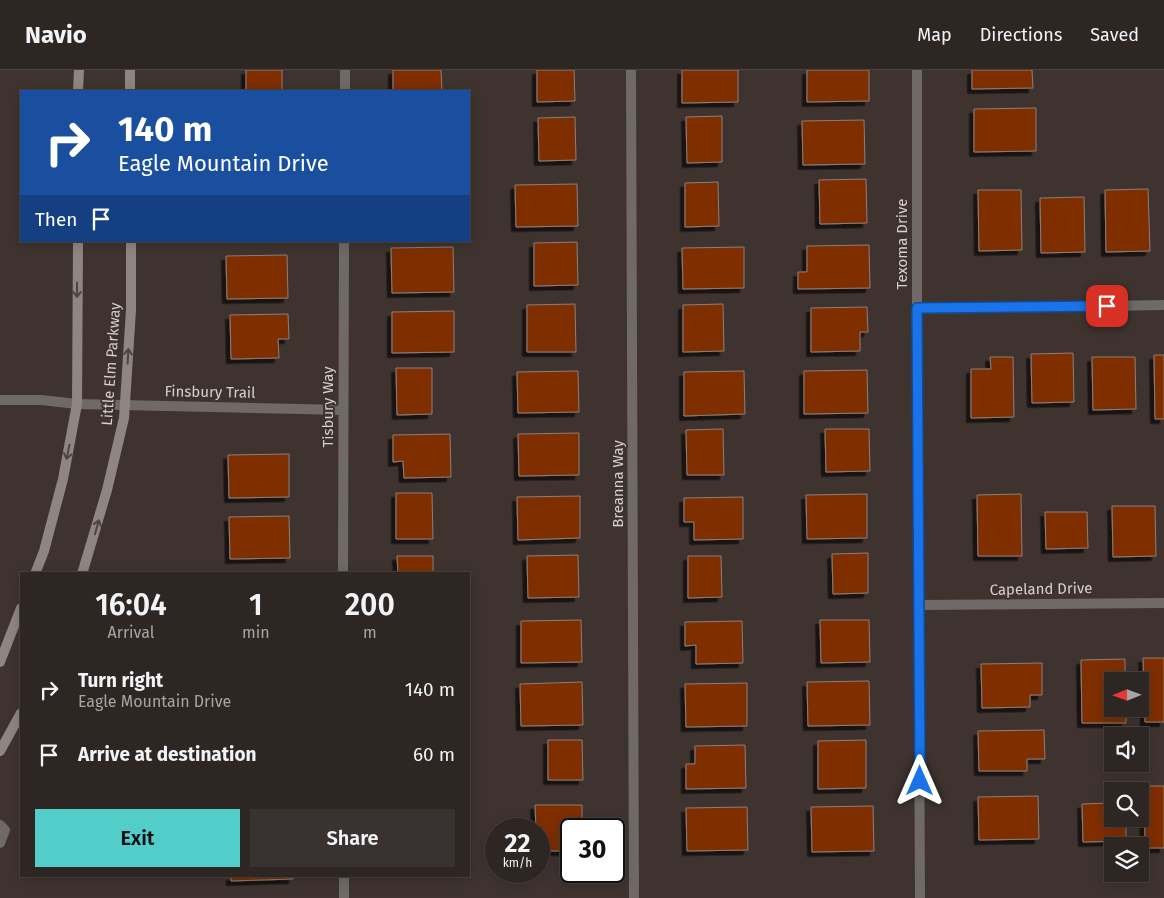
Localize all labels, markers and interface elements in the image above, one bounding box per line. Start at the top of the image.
text: Navio [25,21,87,49]
text: Map [917,24,952,46]
text: Directions [980,24,1062,46]
text: Saved [1090,24,1139,46]
text: 140 m [118,108,212,150]
icon: right [35,110,100,175]
text: Eagle Mountain Drive [118,150,329,177]
street label: Texoma Drive [893,198,911,290]
icon: arrive [87,205,115,233]
text: Then [35,208,77,231]
one-way arrow [72,282,82,298]
pin [1086,285,1128,327]
icon: arrive [1093,292,1121,320]
street label: Little Elm Parkway [98,301,124,426]
one-way arrow [124,349,133,365]
street label: Tisbury Way [319,366,337,448]
street label: Finsbury Trail [164,382,256,402]
street label: Breanna Way [609,440,627,528]
one-way arrow [62,443,72,459]
one-way arrow [92,520,102,536]
street label: Capeland Drive [989,579,1093,599]
text: 16:04 [95,587,167,623]
text: 1 [249,587,263,623]
text: 200 [345,587,395,623]
text: Arrival [108,623,154,642]
text: min [242,623,270,642]
text: m [363,623,377,642]
text: Turn right [78,669,163,692]
north arrow [1104,672,1149,718]
map controls [1104,672,1149,882]
icon: right [35,676,63,704]
text: 140 m [405,678,455,701]
text: Eagle Mountain Drive [78,692,231,711]
button: sound [1104,727,1149,772]
icon: arrive [35,741,63,769]
text: Arrive at destination [78,743,257,766]
text: 60 m [413,743,455,766]
position arrow [893,754,945,806]
button: search [1104,782,1149,827]
button: Exit [35,809,240,867]
button: Share [250,809,455,867]
speed limit sign: 30 [560,818,625,883]
text: 22 [505,829,530,859]
button: layers [1104,837,1149,882]
text: km/h [503,856,532,870]

